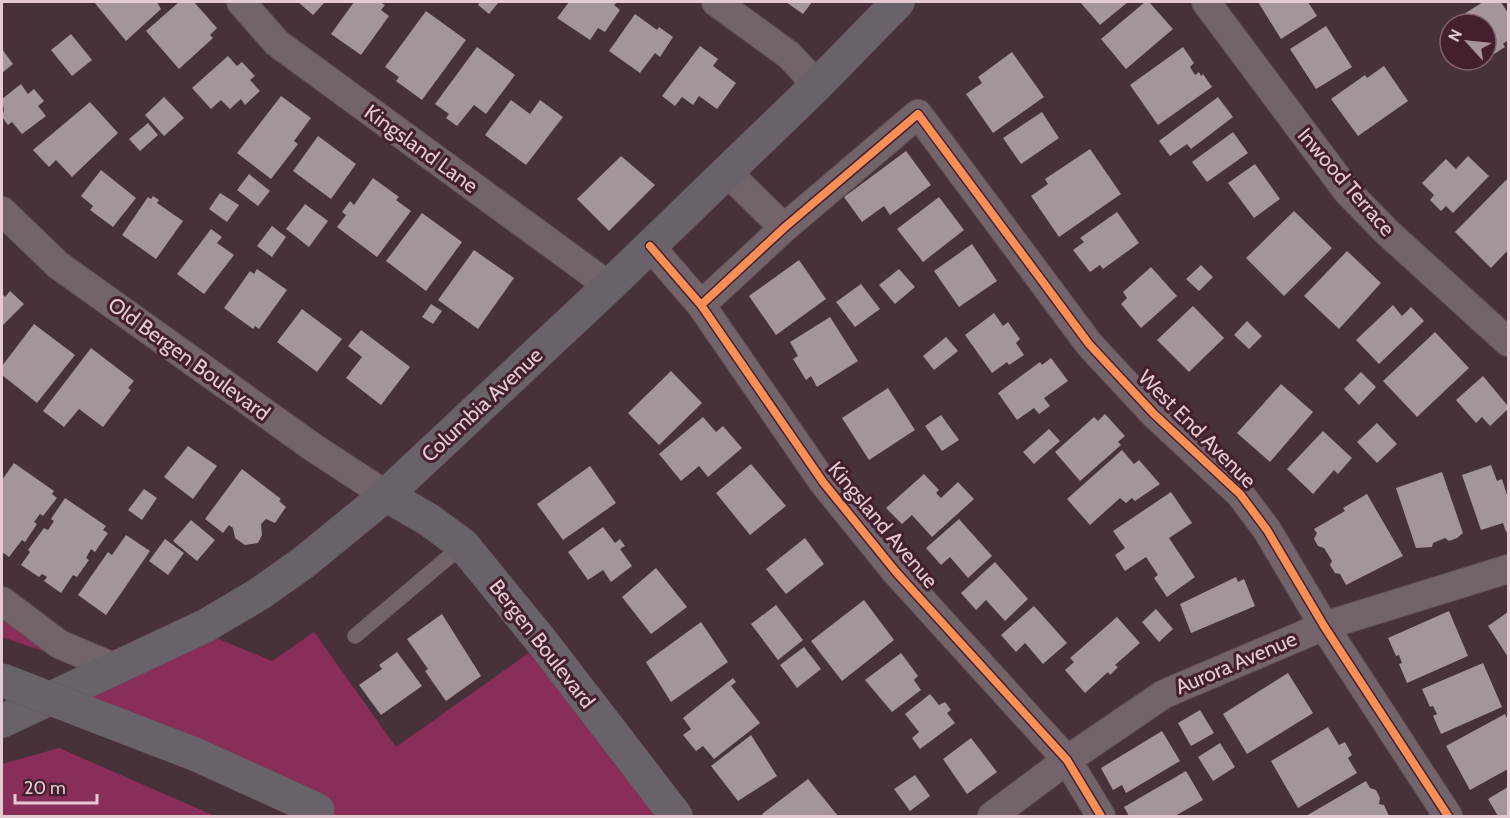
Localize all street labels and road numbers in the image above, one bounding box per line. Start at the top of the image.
street label: Kingsland Lane [360,99,483,198]
street label: Inwood Terrace [1293,123,1400,241]
street label: Old Bergen Boulevard [104,292,275,426]
street label: Columbia Avenue [416,342,547,467]
street label: West End Avenue [1133,364,1262,493]
street label: Kingsland Avenue [823,456,944,593]
street label: Bergen Boulevard [484,574,600,713]
street label: Aurora Avenue [1171,626,1301,699]

